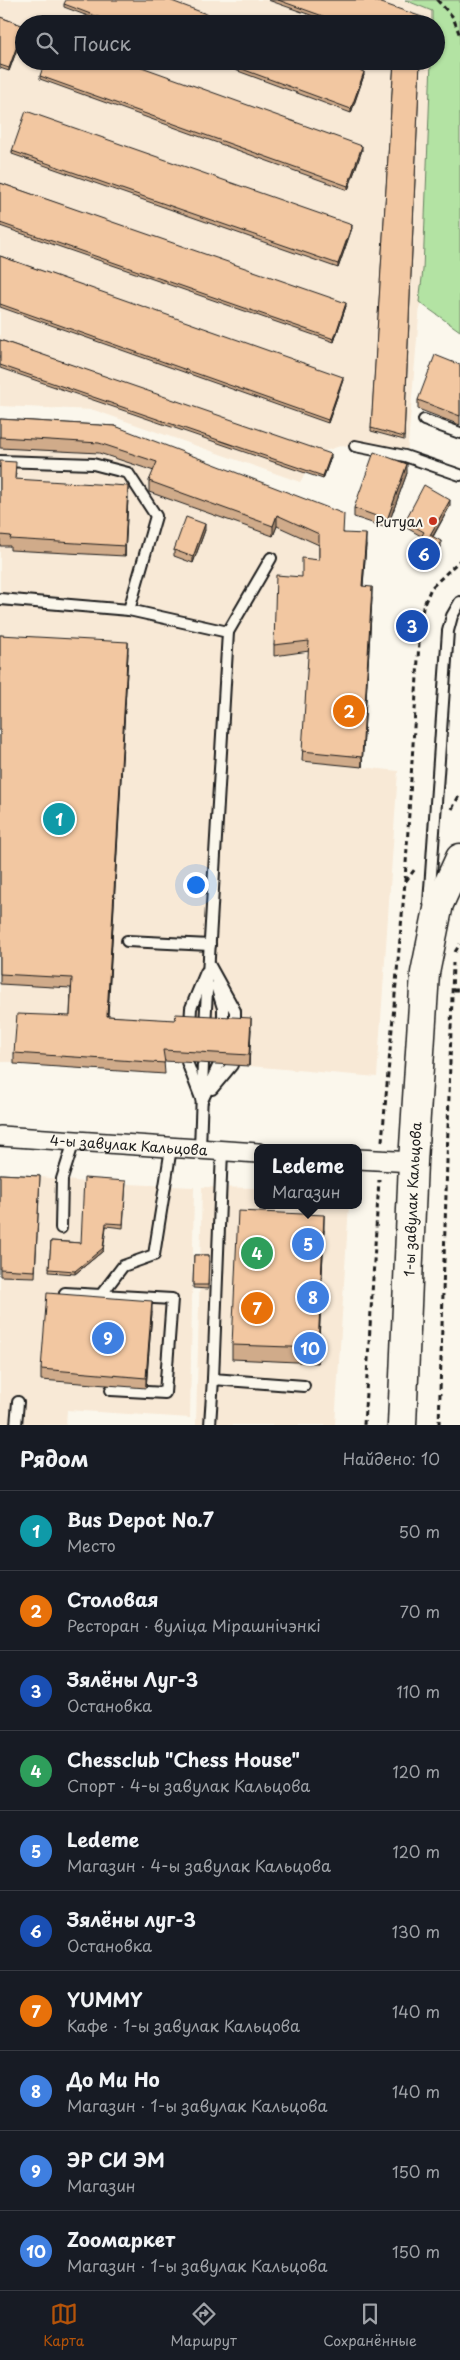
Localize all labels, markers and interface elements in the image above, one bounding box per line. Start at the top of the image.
search box [15,15,445,70]
icon: search [33,29,61,57]
text: Поиск [73,29,131,57]
place label: Ритуал [375,511,423,532]
marker: Ритуал [427,515,439,527]
pin: 6 [408,535,440,573]
pin: 3 [396,607,428,645]
pin: 2 [333,692,365,730]
pin: 1 [43,800,75,838]
your location [183,872,209,898]
street label: 1-ы завулак Кальцова [398,1121,426,1277]
street label: 4-ы завулак Кальцова [49,1129,208,1160]
popup [254,1144,362,1209]
text: Ledeme [272,1151,344,1179]
text: Магазин [272,1179,341,1203]
pin: 5 [292,1225,324,1263]
pin: 4 [241,1234,273,1272]
pin: 8 [297,1278,329,1316]
pin: 7 [241,1289,273,1327]
pin: 9 [92,1319,124,1357]
pin: 10 [294,1329,326,1367]
text: Рядом [20,1442,88,1474]
text: Найдено: 10 [343,1446,440,1470]
text: Bus Depot No.7 [67,1505,214,1533]
text: 1 [32,1519,40,1543]
text: 50 m [399,1519,440,1543]
text: Место [67,1533,116,1557]
text: Столовая [67,1585,159,1613]
text: 2 [30,1599,42,1623]
text: 70 m [400,1599,440,1623]
text: Ресторан · вуліца Мірашнічэнкі [67,1613,321,1637]
text: Зялёны Луг-3 [67,1665,198,1693]
text: 3 [31,1679,41,1703]
text: 110 m [397,1679,440,1703]
text: Остановка [67,1693,152,1717]
text: Chessclub "Chess House" [67,1745,300,1773]
text: 4 [31,1759,41,1783]
text: 120 m [393,1759,440,1783]
text: Спорт · 4-ы завулак Кальцова [67,1773,310,1797]
text: Ledeme [67,1825,139,1853]
text: 5 [31,1839,41,1863]
text: 120 m [393,1839,440,1863]
text: Магазин · 4-ы завулак Кальцова [67,1853,331,1877]
text: Зялёны луг-3 [67,1905,196,1933]
text: 6 [30,1919,42,1943]
text: 130 m [392,1919,440,1943]
text: Остановка [67,1933,152,1957]
text: YUMMY [67,1985,142,2013]
text: 7 [31,1999,41,2023]
text: 140 m [392,1999,440,2023]
text: Кафе · 1-ы завулак Кальцова [67,2013,300,2037]
text: До Ми Но [67,2065,160,2093]
text: 8 [31,2079,41,2103]
text: 140 m [392,2079,440,2103]
text: Магазин · 1-ы завулак Кальцова [67,2093,327,2117]
text: ЭР СИ ЭМ [67,2145,165,2173]
text: 9 [31,2159,41,2183]
text: 150 m [392,2159,440,2183]
text: Магазин [67,2173,136,2197]
text: Zooмаркет [67,2225,175,2253]
text: 10 [26,2239,46,2263]
text: 150 m [392,2239,440,2263]
text: Магазин · 1-ы завулак Кальцова [67,2253,327,2277]
tab: Карта [43,2300,84,2351]
tab: Маршрут [171,2300,237,2351]
tab: Сохранённые [323,2300,417,2351]

